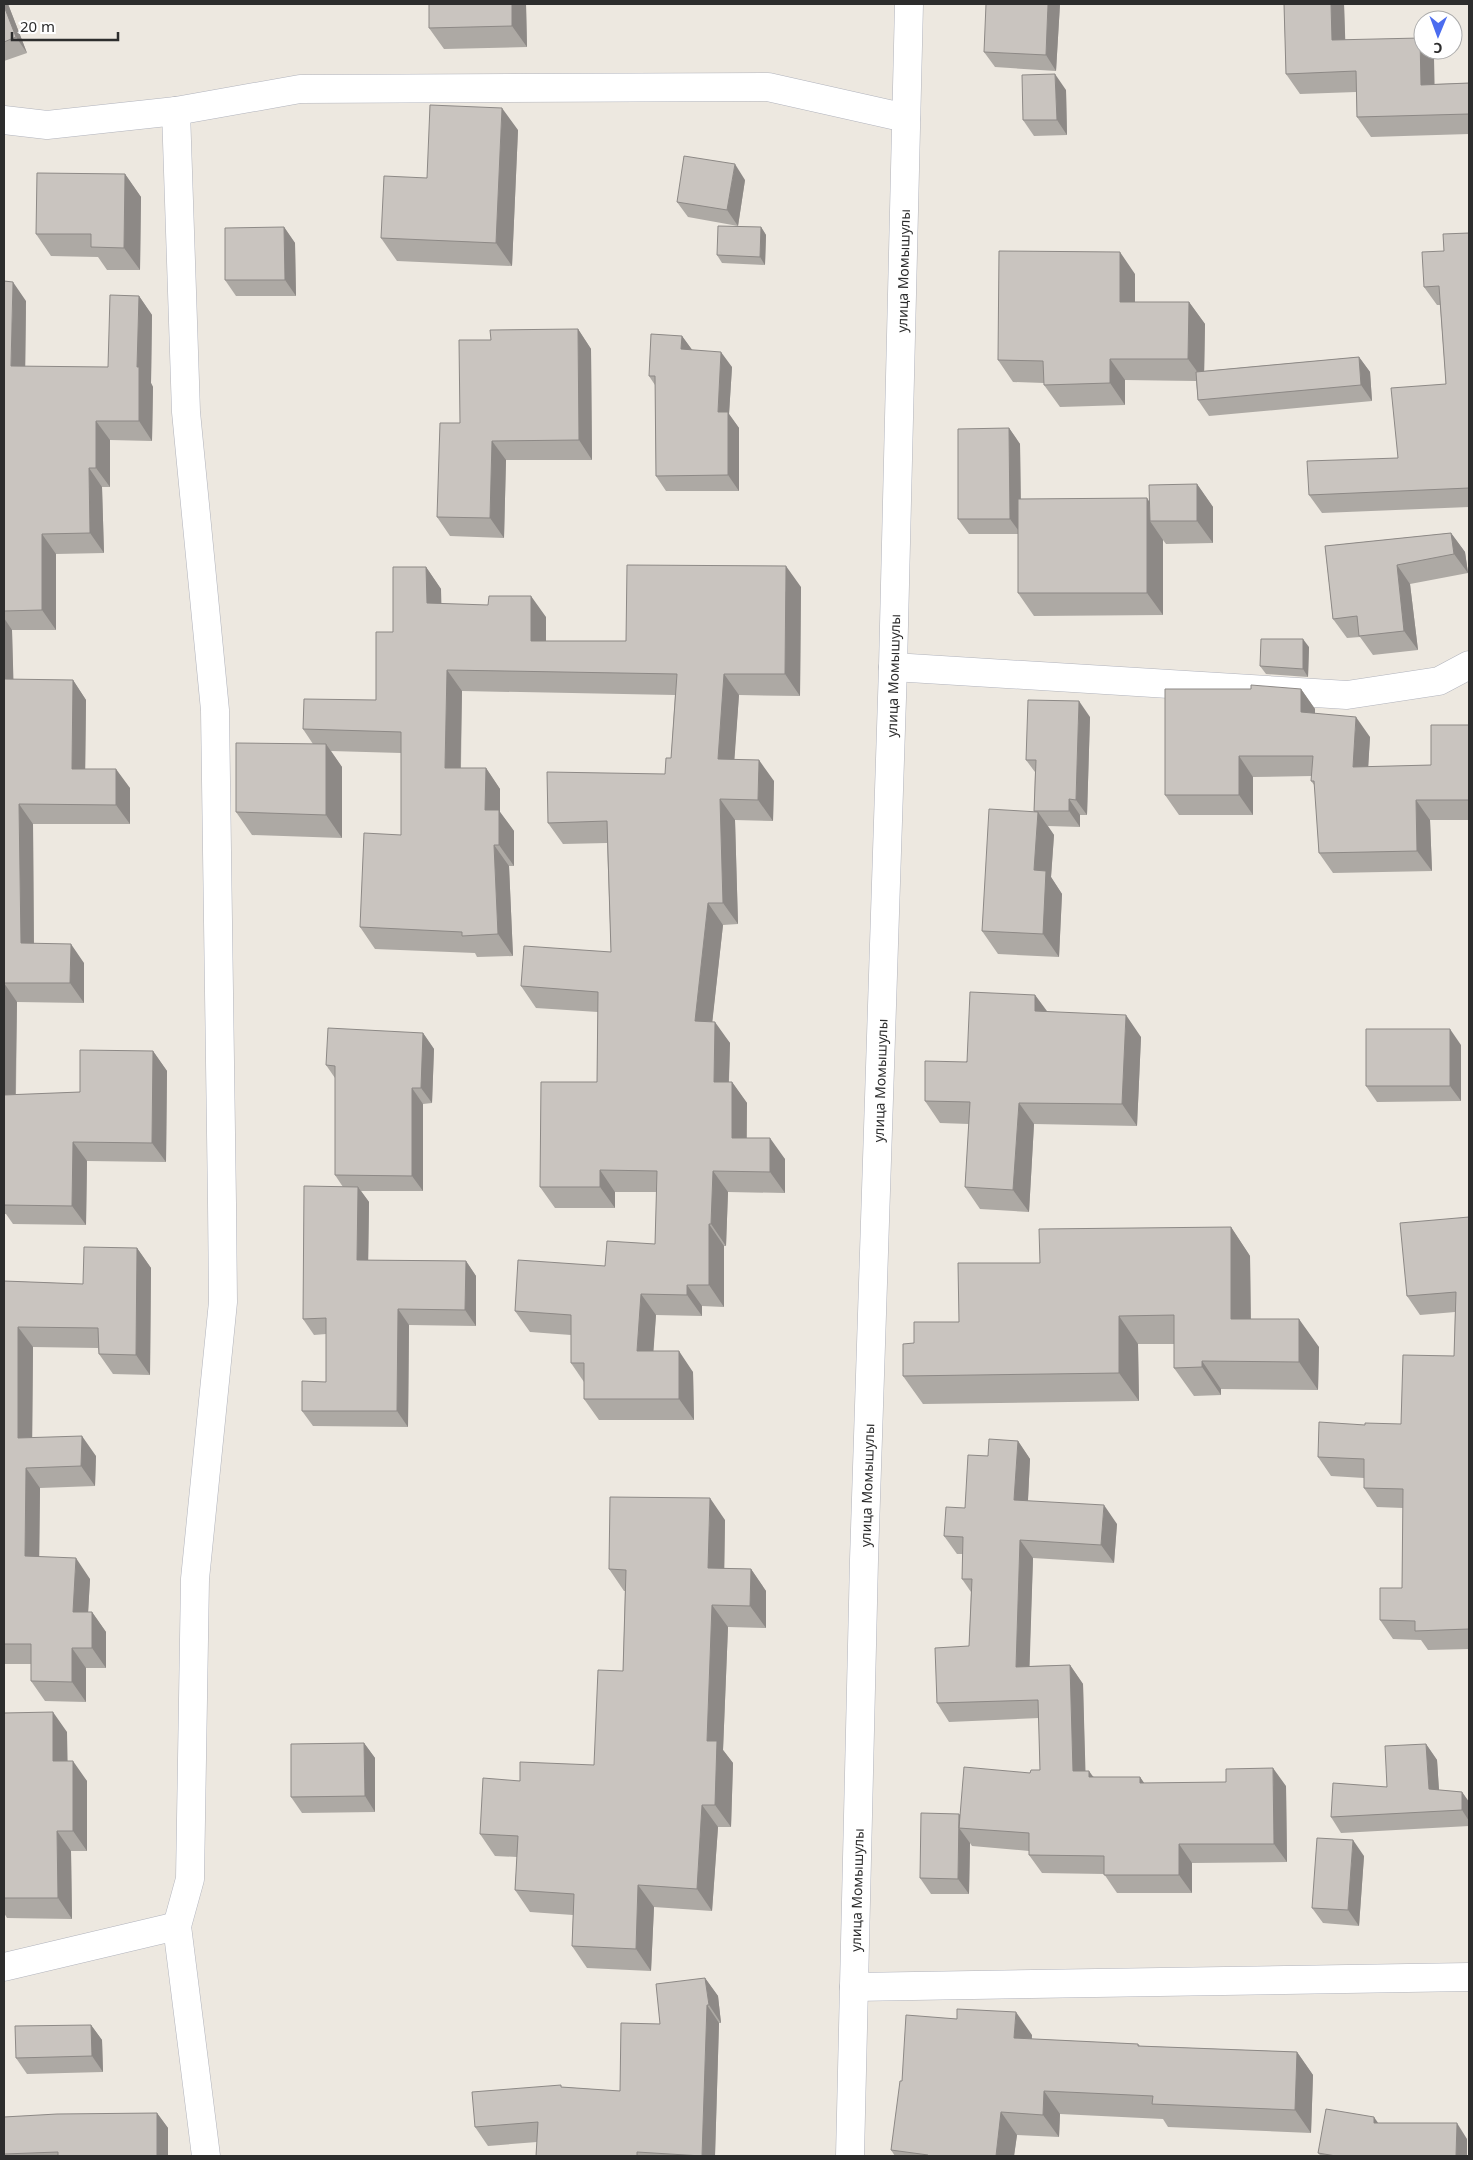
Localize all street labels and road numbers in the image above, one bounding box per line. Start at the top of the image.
street label: улица Момышулы [892,209,914,333]
street label: улица Момышулы [881,614,904,738]
street label: улица Момышулы [868,1018,891,1143]
street label: улица Момышулы [855,1423,878,1547]
street label: улица Момышулы [845,1828,867,1952]

